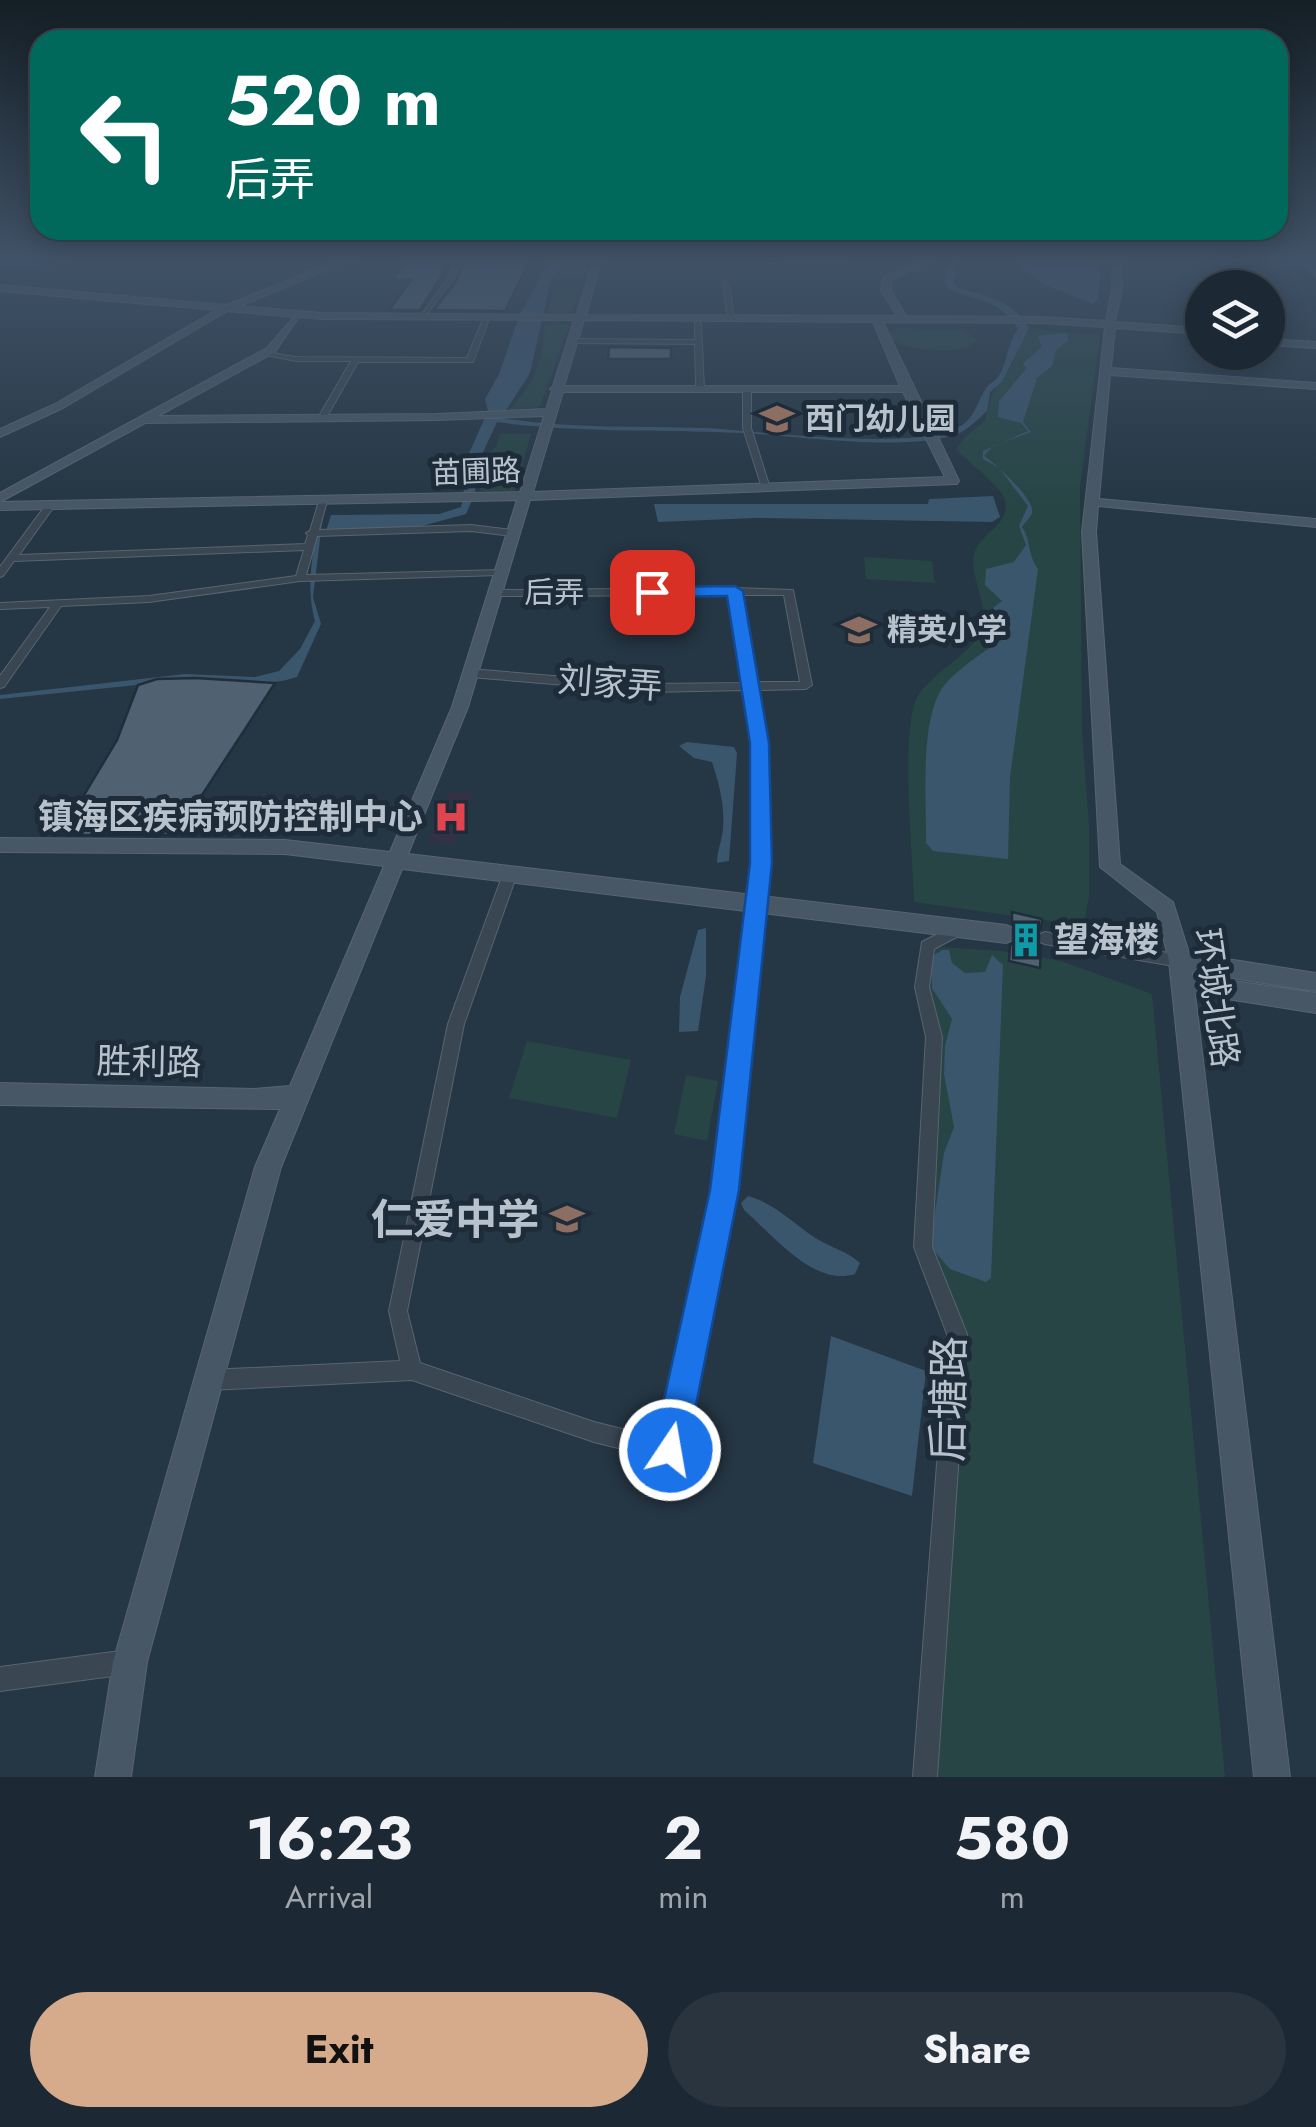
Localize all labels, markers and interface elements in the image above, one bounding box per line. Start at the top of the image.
text: 520 m [225,50,441,151]
icon: left [60,70,190,200]
text: 后弄 [225,147,315,212]
map controls [1185,270,1285,370]
button: layers [1185,270,1285,370]
place label: 西门幼儿园 [805,397,955,440]
school or university icon: 西门幼儿园 [758,400,796,438]
street label: 苗圃路 [430,448,522,495]
pin [610,550,695,635]
icon: arrive [625,565,680,620]
street label: 后弄 [524,571,584,614]
place label: 精英小学 [887,608,1007,651]
school or university icon: 精英小学 [840,611,878,649]
street label: 刘家弄 [556,654,664,712]
place label: 镇海区疾病预防控制中心 [38,792,423,842]
hospital icon: 镇海区疾病预防控制中心 [432,798,470,836]
place label: 望海楼 [1054,915,1159,965]
building icon: 望海楼 [1007,921,1045,959]
street label: 环城北路 [1182,925,1250,1071]
street label: 胜利路 [96,1036,202,1088]
place label: 仁爱中学 [371,1189,539,1250]
school or university icon: 仁爱中学 [548,1200,586,1238]
street label: 后塘路 [917,1335,980,1463]
position arrow [618,1398,722,1502]
text: 16:23 [246,1795,412,1882]
text: 2 [664,1795,703,1882]
text: 580 [954,1795,1070,1882]
text: Arrival [285,1874,373,1920]
text: min [658,1874,708,1920]
text: m [1000,1874,1025,1920]
button: Exit [30,1992,648,2107]
button: Share [668,1992,1286,2107]

